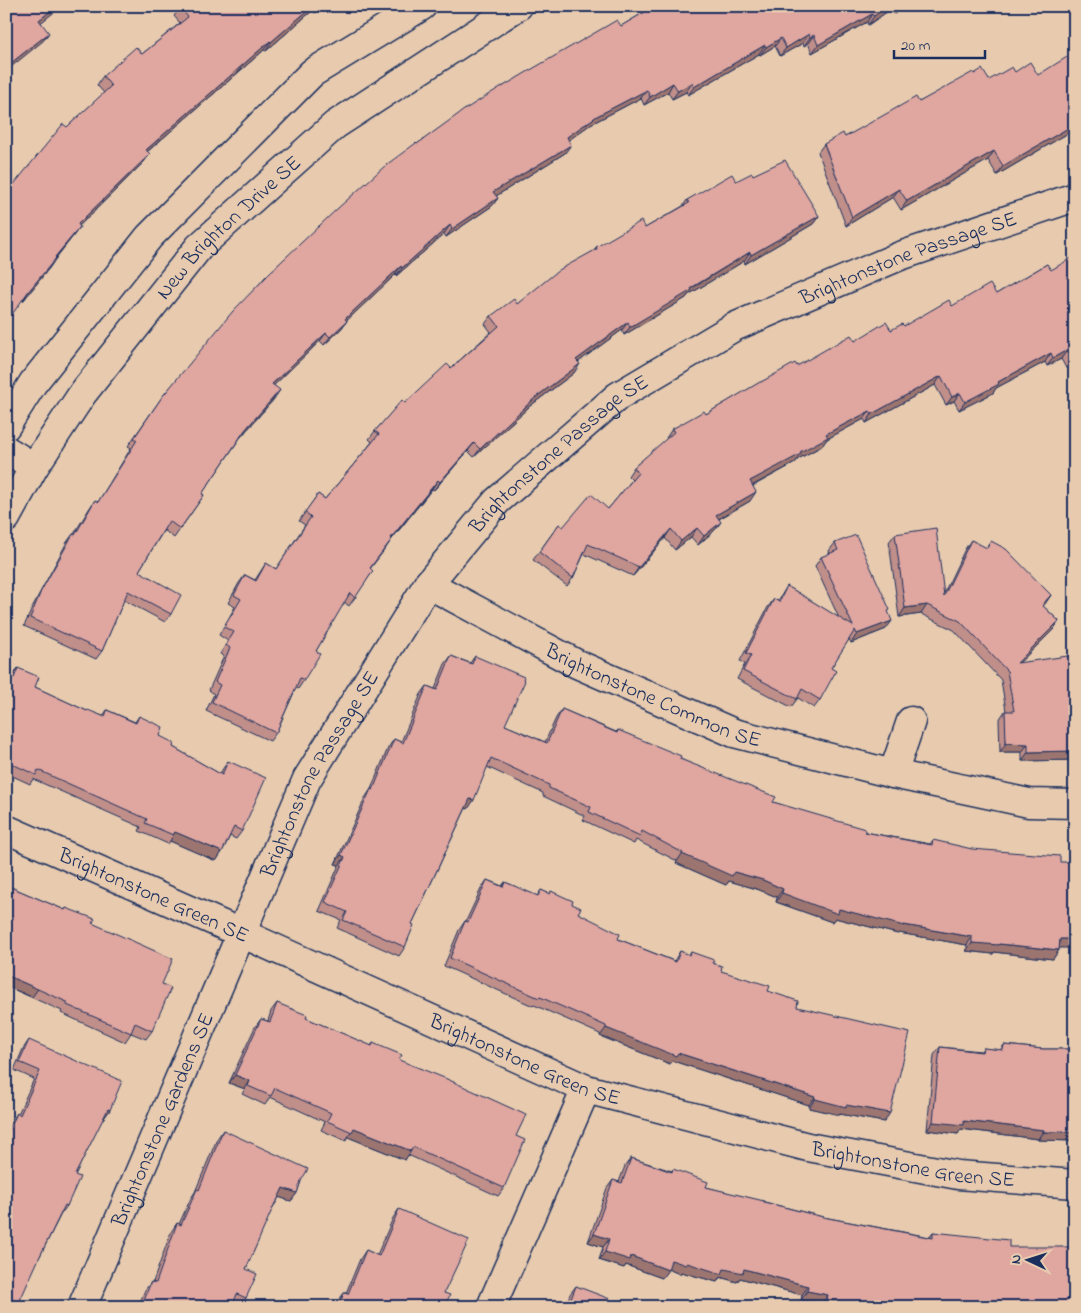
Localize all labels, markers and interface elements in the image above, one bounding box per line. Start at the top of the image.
scale bar [894,28,985,60]
text: 20 m [901,35,931,57]
street label: New Brighton Drive SE [150,149,309,307]
street label: Brightonstone Passage SE [794,205,1021,315]
street label: Brightonstone Passage SE [462,368,655,542]
street label: Brightonstone Common SE [538,636,764,756]
street label: Brightonstone Passage SE [253,666,388,883]
street label: Brightonstone Green SE [52,841,253,952]
street label: Brightonstone Green SE [423,1007,623,1114]
street label: Brightonstone Gardens SE [105,1008,223,1233]
street label: Brightonstone Green SE [808,1135,1016,1196]
north arrow [1004,1236,1054,1286]
text: N [1006,1254,1027,1265]

